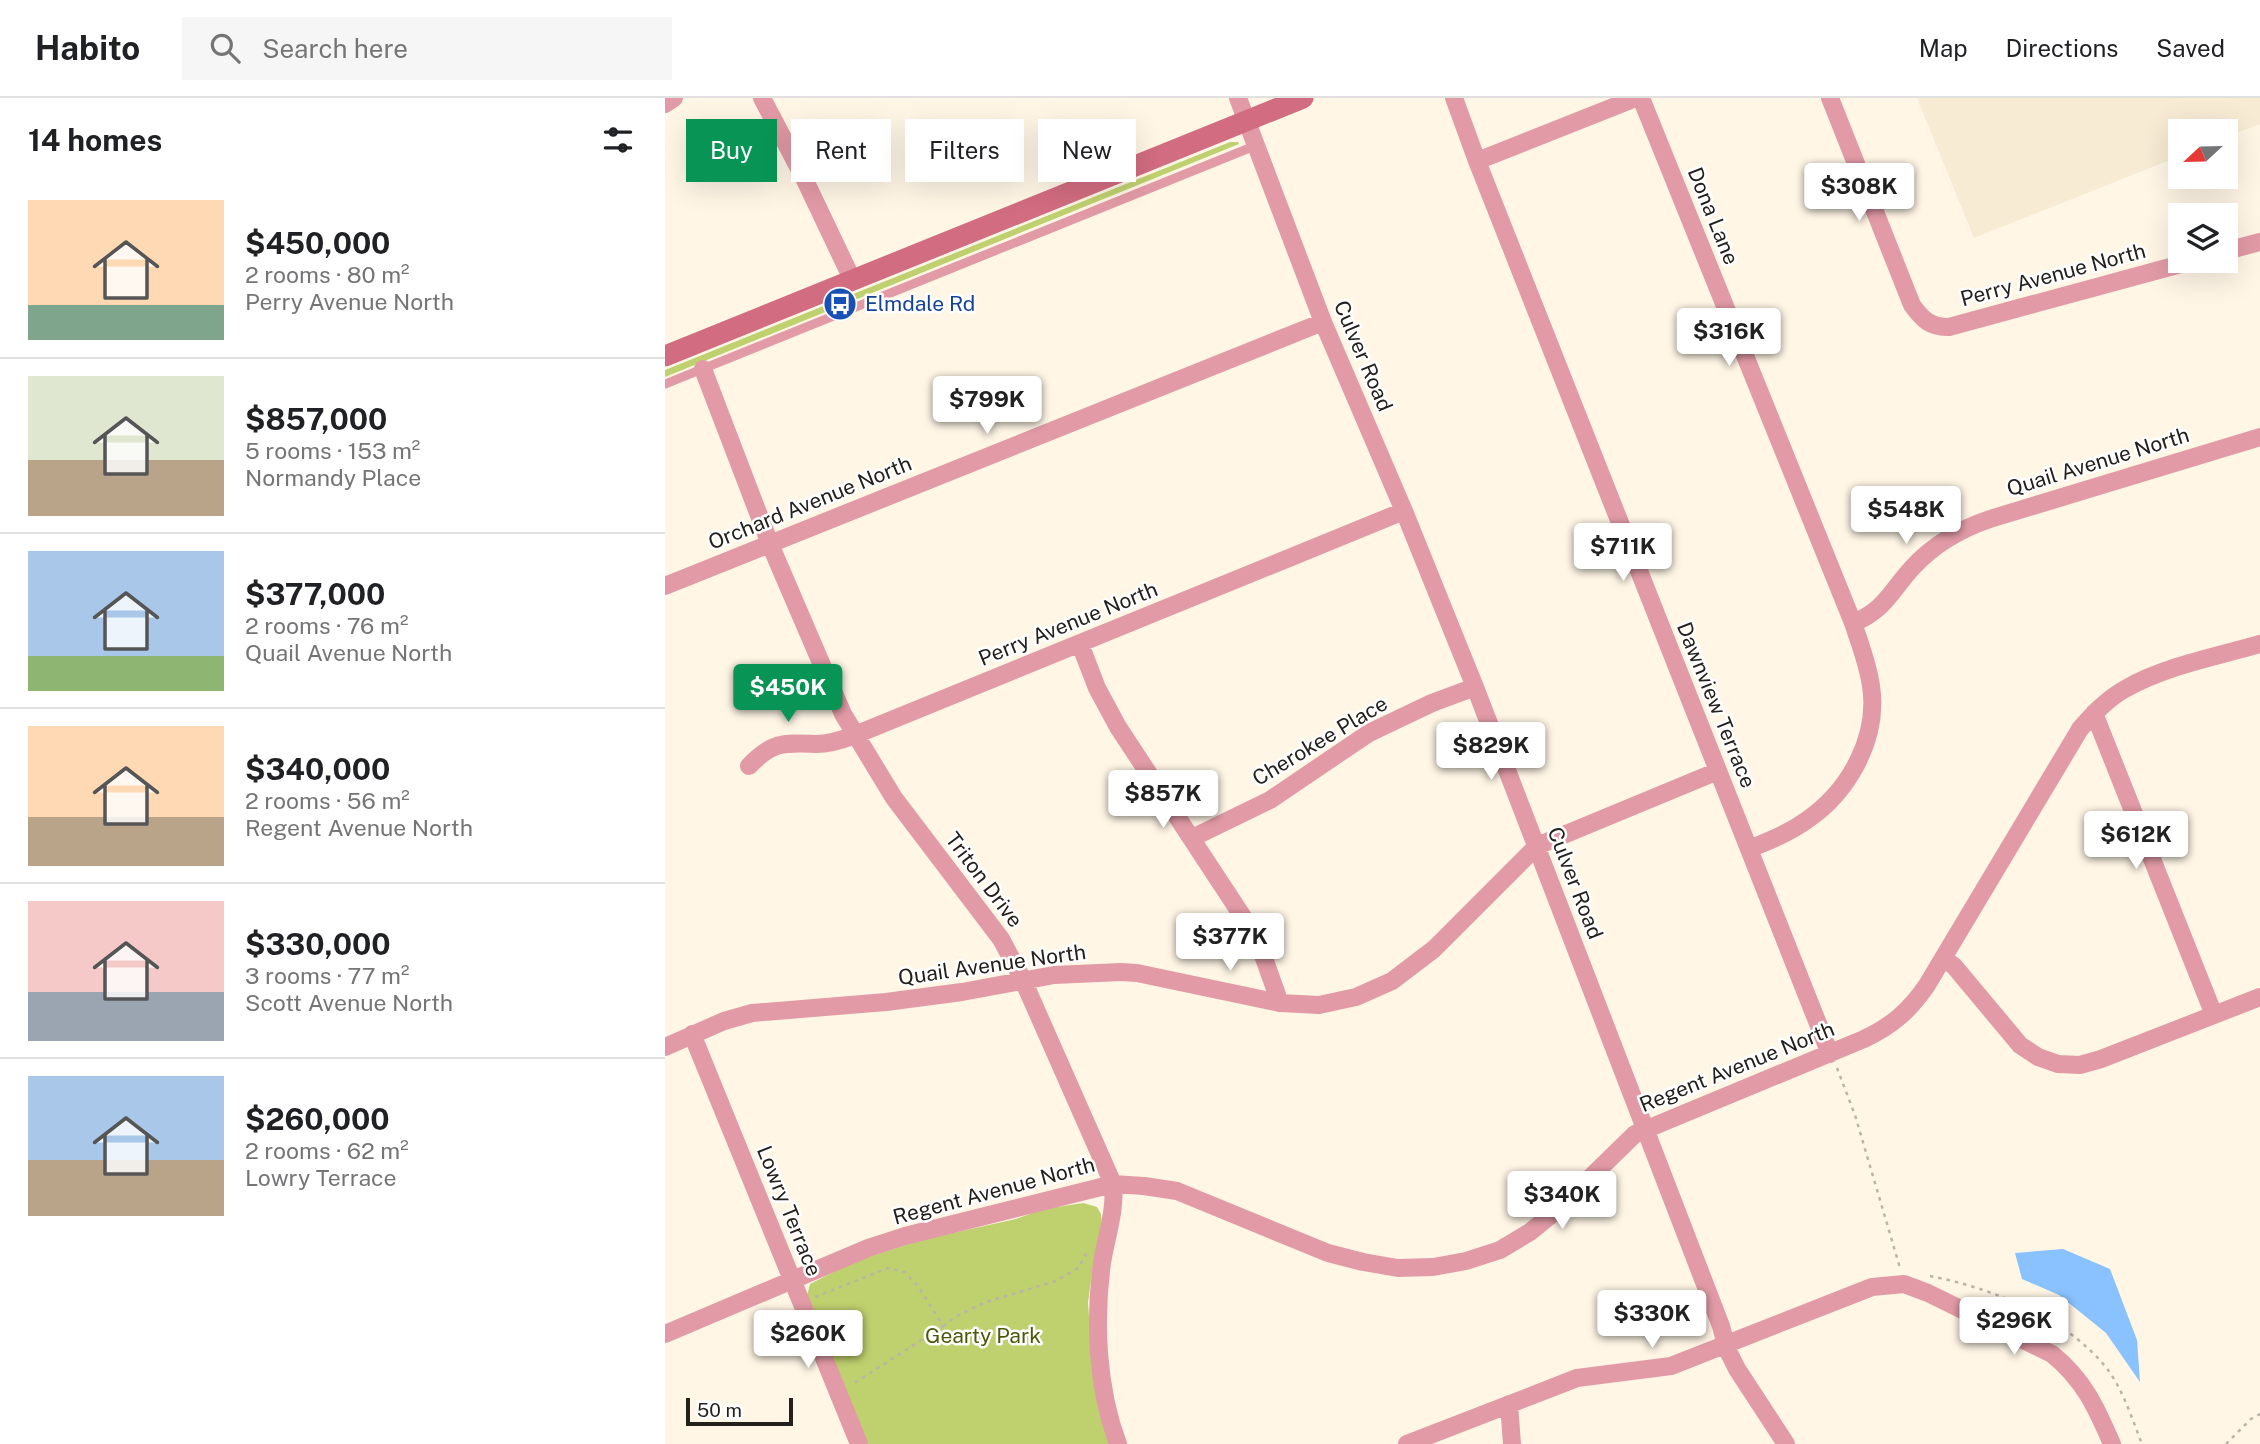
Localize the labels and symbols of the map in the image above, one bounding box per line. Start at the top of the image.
north arrow [2168,119,2238,189]
street label: Dona Lane [1683,164,1744,268]
pin: $308K [1810,164,1908,223]
street label: Perry Avenue North [1957,238,2148,311]
bus stop icon: Elmdale Rd [821,285,859,323]
place label: Elmdale Rd [865,291,975,316]
street label: Culver Road [1329,297,1398,415]
pin: $316K [1680,308,1778,368]
pin: $799K [938,376,1036,436]
street label: Quail Avenue North [2004,422,2192,501]
street label: Orchard Avenue North [705,450,915,555]
pin: $548K [1857,486,1955,546]
pin: $711K [1574,524,1672,583]
street label: Perry Avenue North [975,576,1161,671]
street label: Dawnview Terrace [1672,618,1761,791]
pin: $450K [739,664,837,724]
street label: Cherokee Place [1248,690,1392,791]
pin: $829K [1442,722,1540,782]
pin: $857K [1114,770,1212,830]
pin: $612K [2087,812,2185,871]
street label: Culver Road [1543,823,1608,942]
street label: Triton Drive [941,827,1028,932]
pin: $377K [1181,914,1279,973]
street label: Quail Avenue North [897,939,1087,990]
street label: Regent Avenue North [1636,1016,1838,1117]
street label: Lowry Terrace [752,1142,827,1280]
street label: Regent Avenue North [890,1152,1098,1230]
pin: $340K [1513,1172,1611,1231]
pin: $330K [1603,1290,1701,1350]
pin: $296K [1965,1298,2063,1357]
pin: $260K [759,1310,857,1370]
park label: Gearty Park [925,1323,1041,1348]
scale bar [686,1395,793,1427]

